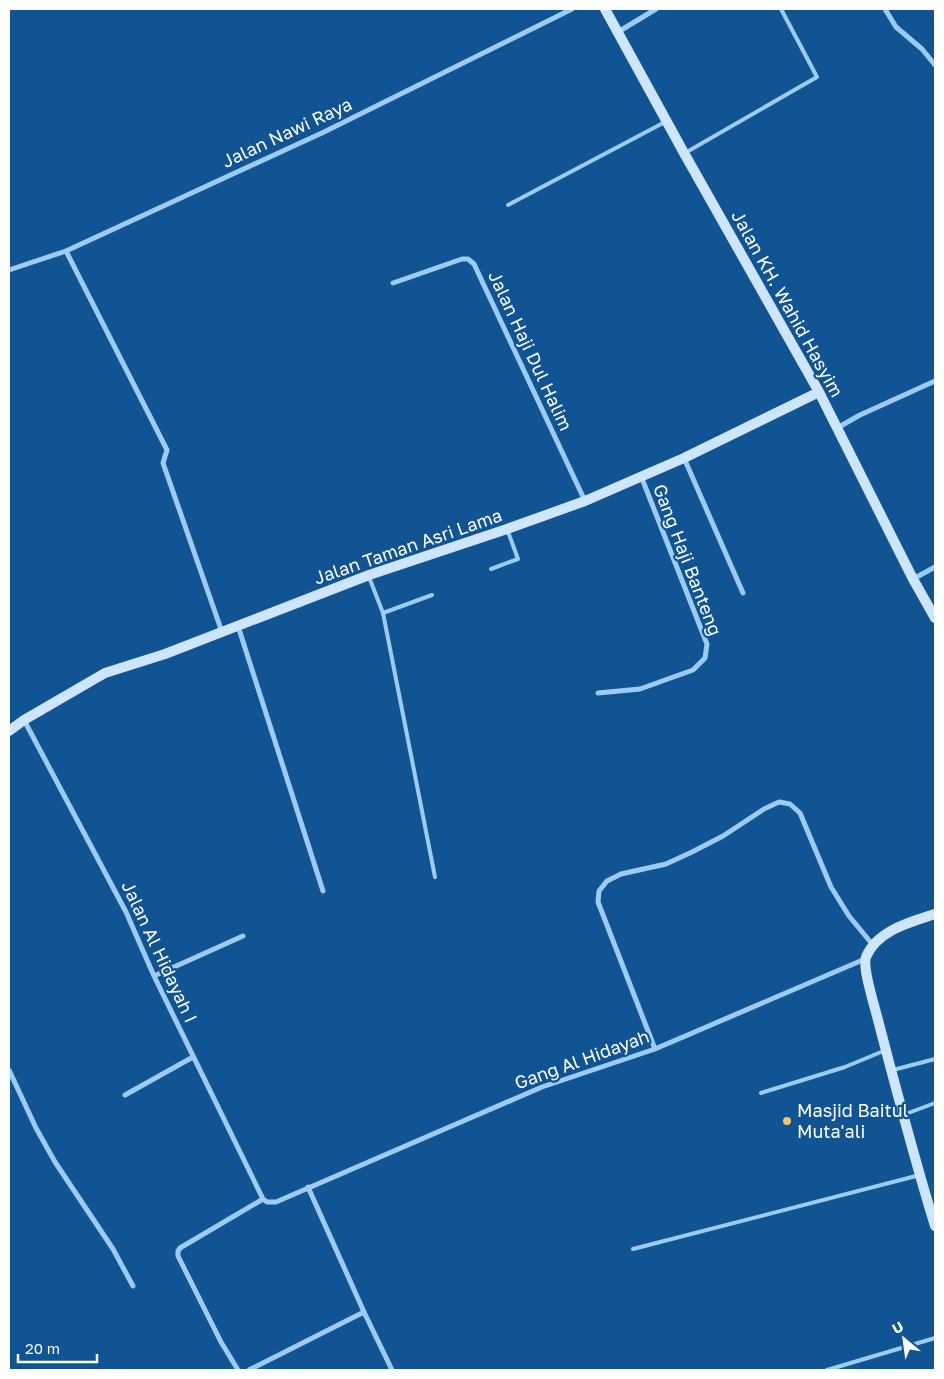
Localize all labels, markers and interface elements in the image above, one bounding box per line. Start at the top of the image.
street label: Jalan Nawi Raya [218,92,355,172]
street label: Jalan KH. Wahid Hasyim [727,206,848,401]
street label: Jalan Haji Dul Halim [484,267,578,434]
street label: Gang Haji Banteng [649,481,727,638]
street label: Jalan Taman Asri Lama [311,503,505,589]
street label: Jalan Al Hidayah I [117,877,202,1026]
street label: Gang Al Hidayah [511,1025,652,1094]
place label: Masjid Baitul Muta'ali [797,1099,909,1142]
marker: Masjid Baitul Muta'ali [781,1115,793,1127]
north arrow [879,1314,929,1364]
text: U [889,1317,906,1337]
scale bar [18,1332,96,1364]
text: 20 m [25,1339,60,1357]

